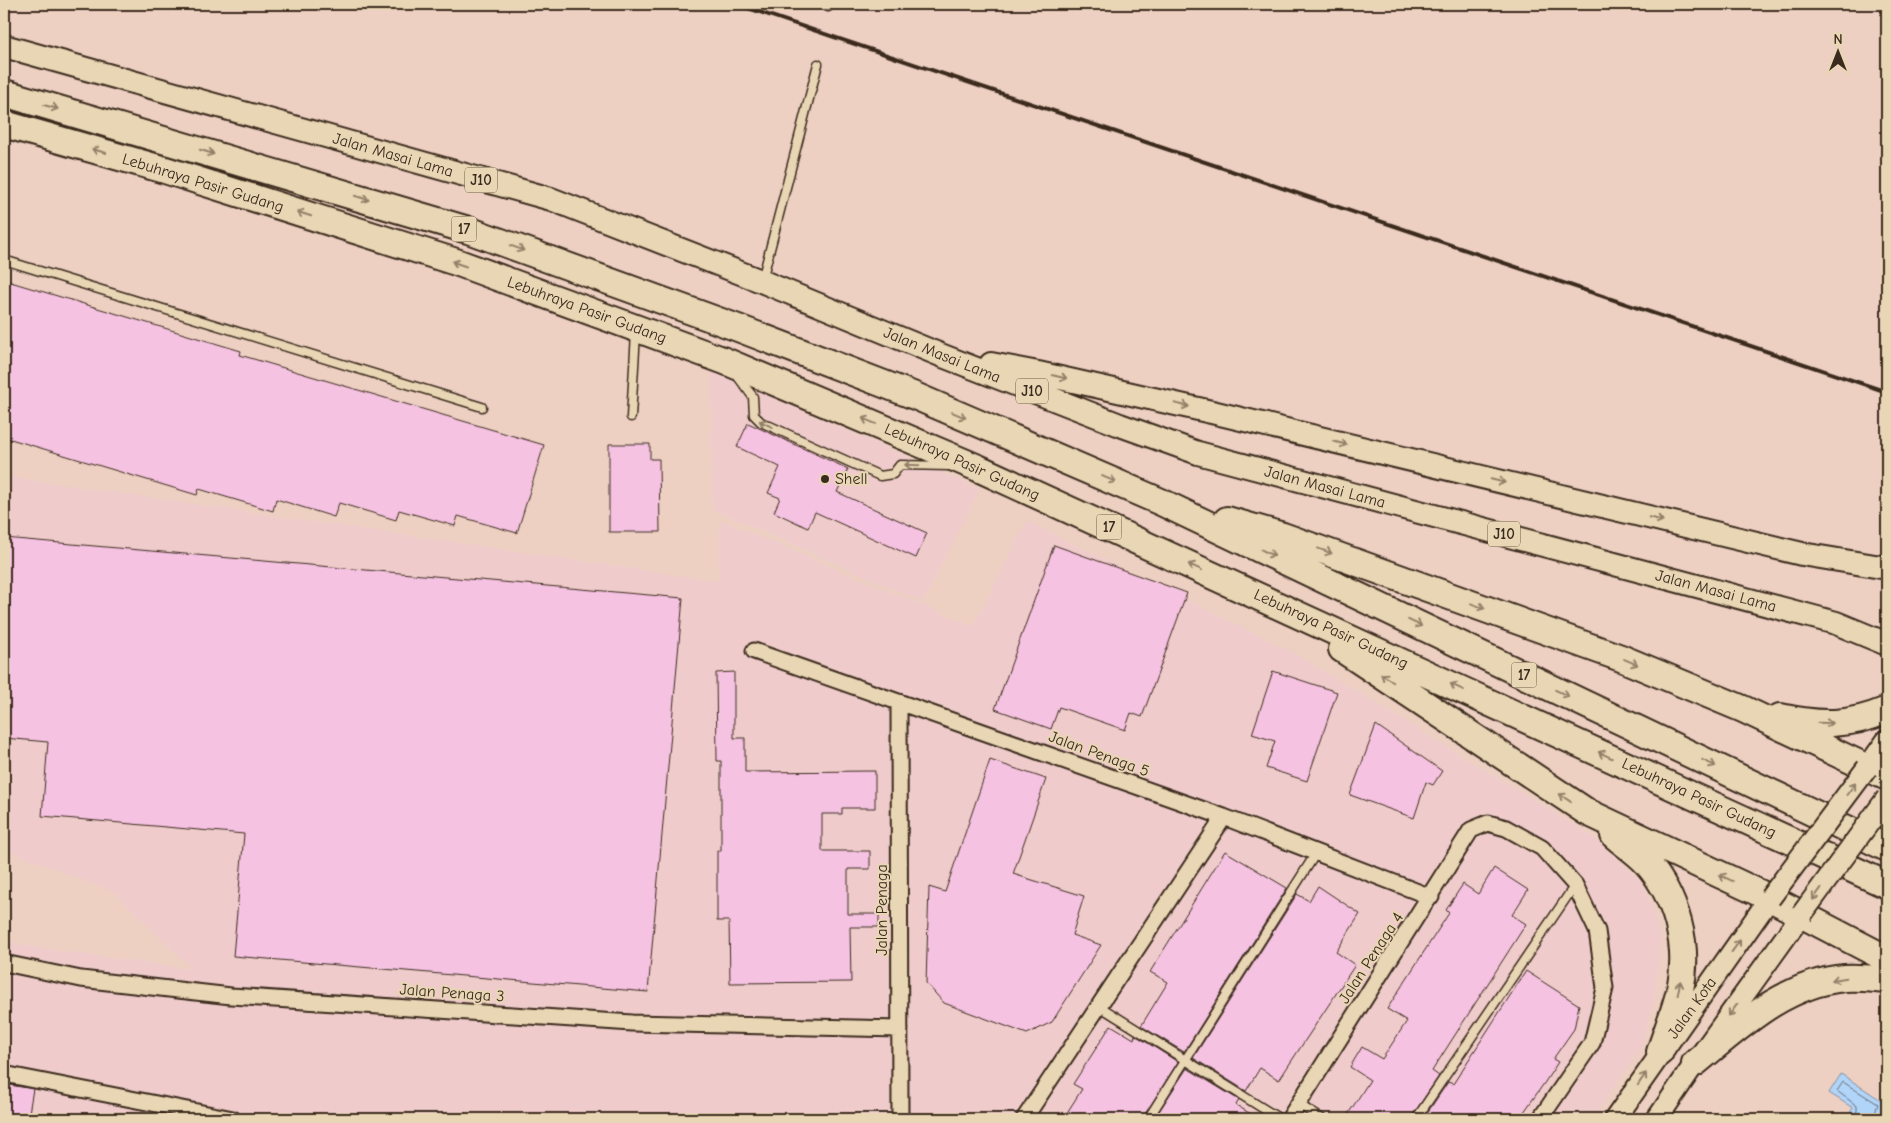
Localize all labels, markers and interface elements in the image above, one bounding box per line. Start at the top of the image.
north arrow [1814,28,1864,78]
text: N [1833,31,1843,48]
one-way arrow [42,102,58,112]
street label: Jalan Masai Lama [331,129,455,181]
one-way arrow [91,146,107,156]
one-way arrow [198,147,214,157]
street label: Lebuhraya Pasir Gudang [120,150,286,216]
road number: J10 [465,168,497,192]
one-way arrow [354,194,370,204]
one-way arrow [297,209,313,219]
road number: 17 [452,216,476,242]
one-way arrow [509,244,524,253]
one-way arrow [452,259,467,268]
street label: Lebuhraya Pasir Gudang [505,273,669,347]
street label: Jalan Masai Lama [881,323,1003,387]
one-way arrow [1051,373,1067,382]
road number: J10 [1016,378,1048,404]
one-way arrow [1174,401,1190,410]
one-way arrow [951,411,967,420]
one-way arrow [862,416,877,426]
one-way arrow [758,419,773,429]
street label: Lebuhraya Pasir Gudang [882,420,1042,504]
one-way arrow [1332,439,1348,448]
one-way arrow [904,460,920,470]
street label: Jalan Masai Lama [1263,462,1387,512]
place label: Shell [835,470,867,488]
marker: Shell [819,473,831,485]
one-way arrow [1101,475,1116,485]
one-way arrow [1489,477,1505,486]
road number: 17 [1096,514,1122,540]
one-way arrow [1648,515,1664,524]
road number: J10 [1488,522,1520,546]
one-way arrow [1317,547,1333,556]
one-way arrow [1261,549,1276,559]
one-way arrow [1188,561,1203,571]
street label: Jalan Masai Lama [1654,566,1778,616]
street label: Lebuhraya Pasir Gudang [1251,585,1411,673]
one-way arrow [1470,602,1485,611]
one-way arrow [1407,619,1422,629]
one-way arrow [1623,657,1638,667]
road number: 17 [1512,662,1536,688]
one-way arrow [1380,673,1394,683]
one-way arrow [1450,682,1465,691]
one-way arrow [1554,689,1569,698]
one-way arrow [1817,718,1833,728]
street label: Jalan Penaga 5 [1046,727,1152,781]
one-way arrow [1597,750,1612,760]
street label: Lebuhraya Pasir Gudang [1619,754,1779,842]
one-way arrow [1701,759,1716,768]
one-way arrow [1846,783,1857,796]
one-way arrow [1558,793,1572,803]
street label: Jalan Penaga [873,864,891,956]
one-way arrow [1719,872,1734,882]
one-way arrow [1812,887,1822,901]
street label: Jalan Penaga 4 [1335,909,1407,1007]
one-way arrow [1731,939,1741,953]
street label: Jalan Kota [1664,974,1720,1042]
one-way arrow [1831,975,1847,985]
street label: Jalan Penaga 3 [399,980,505,1006]
one-way arrow [1675,981,1684,997]
one-way arrow [1727,1003,1738,1016]
one-way arrow [1637,1072,1647,1086]

